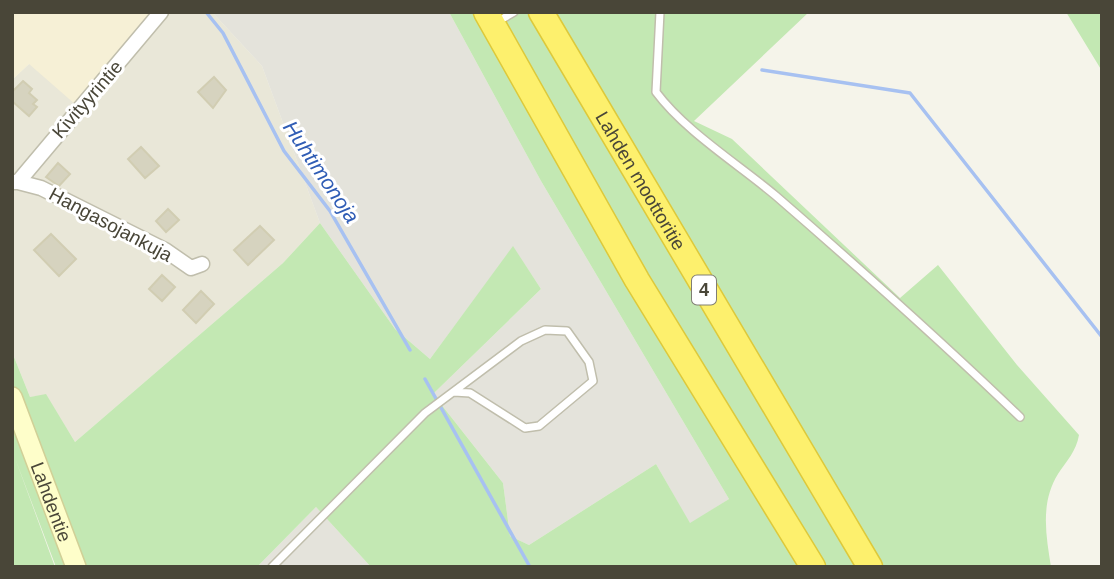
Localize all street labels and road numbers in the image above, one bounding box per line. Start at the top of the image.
street label: Kivityyrintie [48,56,127,142]
street label: Lahden moottoritie [591,108,690,254]
street label: Hangasojankuja [46,183,176,266]
road number: 4 [692,276,716,304]
street label: Lahdentie [26,459,76,545]

